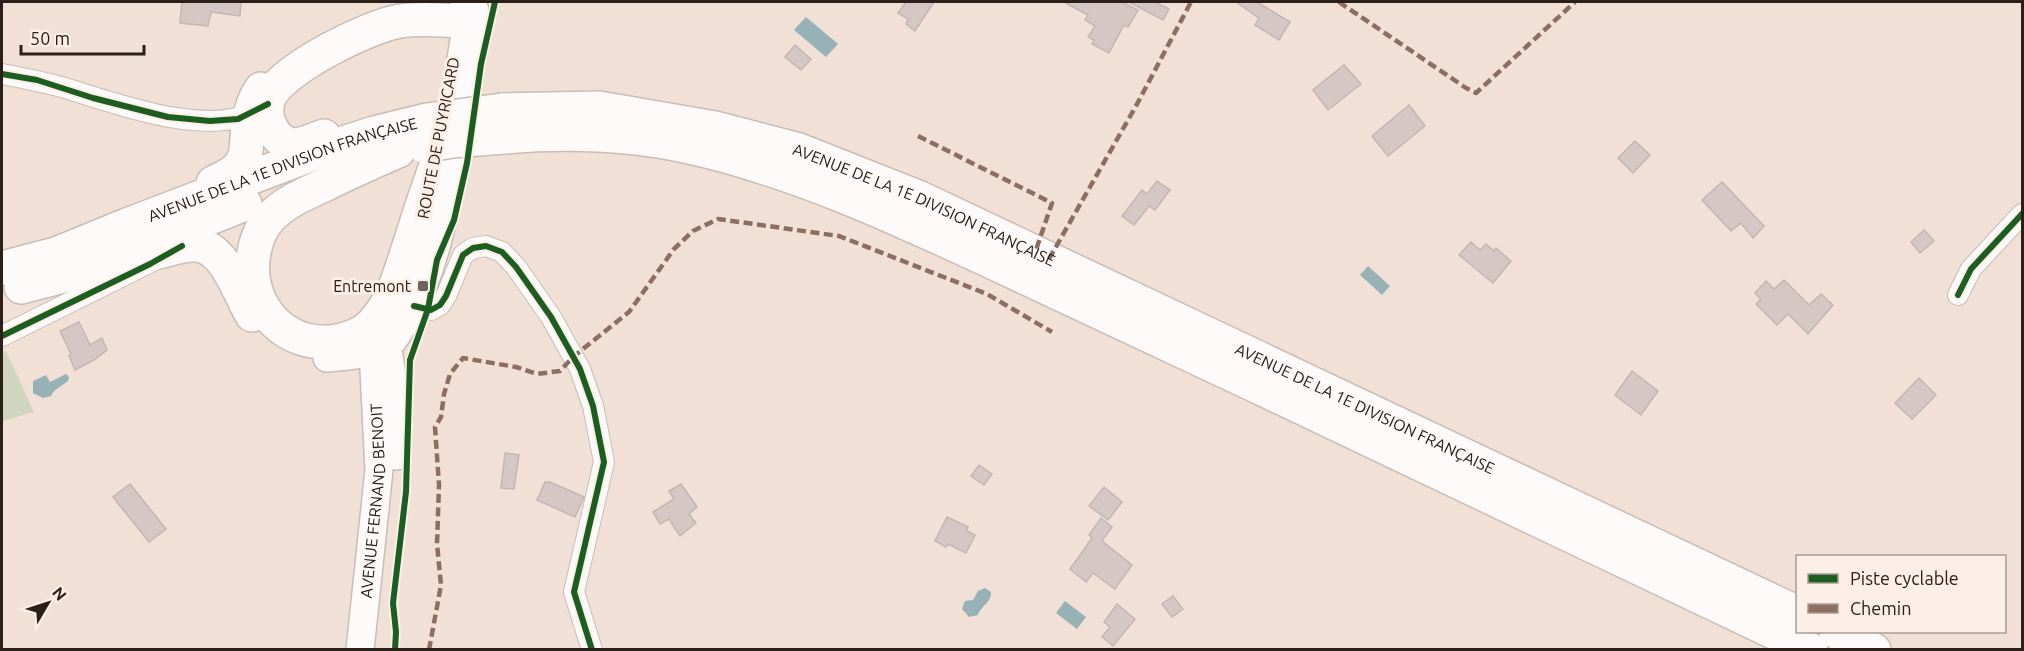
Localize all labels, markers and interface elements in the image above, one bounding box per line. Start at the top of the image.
scale bar [21,18,144,56]
text: 50 m [30,28,70,48]
street label: ROUTE DE PUYRICARD [413,56,463,220]
street label: AVENUE DE LA 1E DIVISION FRANÇAISE [145,114,419,225]
street label: AVENUE DE LA 1E DIVISION FRANÇAISE [791,140,1058,270]
place label: Entremont [333,277,412,295]
marker: Entremont [416,279,430,293]
street label: AVENUE DE LA 1E DIVISION FRANÇAISE [1233,339,1498,477]
street label: AVENUE FERNAND BENOIT [357,403,388,599]
legend [1796,555,2006,633]
text: Piste cyclable [1850,568,1959,588]
north arrow [18,573,78,633]
text: N [49,583,70,604]
text: Chemin [1850,598,1911,618]

